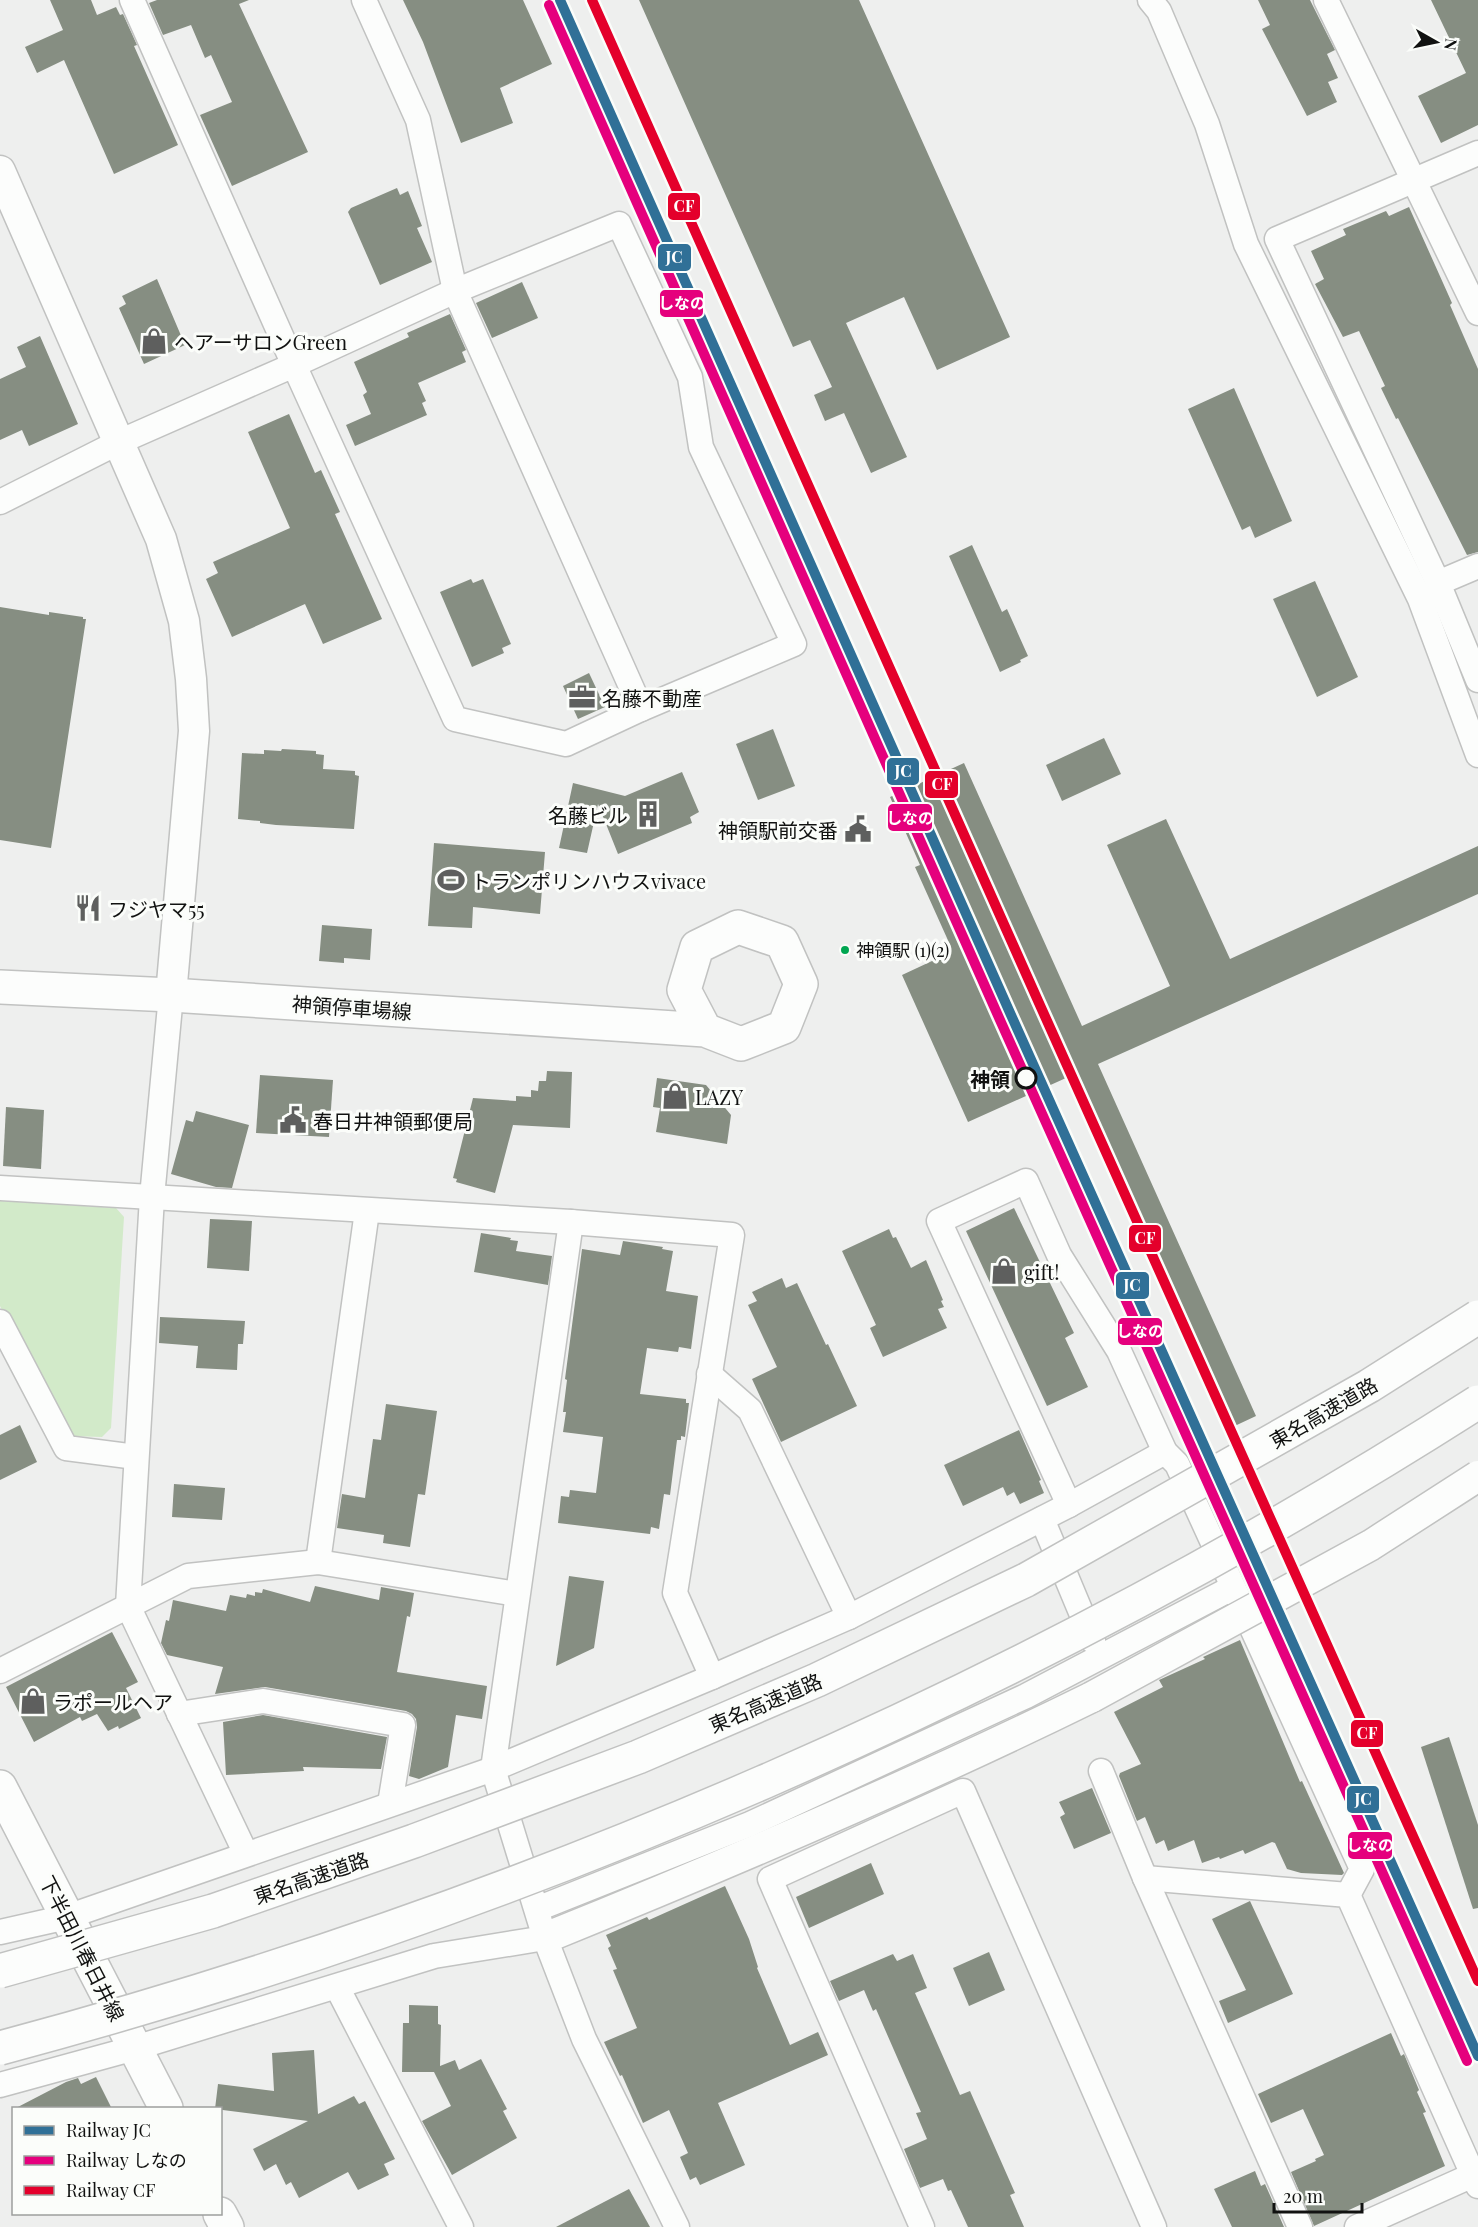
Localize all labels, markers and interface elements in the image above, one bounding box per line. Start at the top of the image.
north arrow [1406,12,1466,72]
text: N [1440,37,1463,52]
line badge: CF [667,192,701,221]
text: CF [674,195,695,216]
line badge: JC [657,243,692,272]
text: JC [665,246,683,267]
line badge: しなの [659,289,704,318]
text: しなの [658,292,706,313]
shop icon: ヘアーサロンGreen [139,326,169,356]
place label: ヘアーサロンGreen [174,328,347,355]
office icon: 名藤不動産 [567,682,597,712]
place label: 名藤不動産 [602,684,702,711]
line badge: JC [886,757,920,786]
text: JC [894,760,912,781]
line badge: CF [924,770,959,799]
text: CF [932,773,953,794]
building icon: 名藤ビル [633,799,663,829]
place label: 名藤ビル [548,801,628,828]
line badge: しなの [887,803,933,832]
text: しなの [886,807,934,828]
public building icon: 神領駅前交番 [843,814,873,844]
place label: 神領駅前交番 [718,816,838,843]
sports icon: トランポリンハウスvivace [436,865,466,895]
place label: トランポリンハウスvivace [471,867,706,894]
restaurant icon: フジヤマ55 [73,893,103,923]
place label: フジヤマ55 [108,895,205,922]
place label: 神領駅 (1)(2) [856,938,949,962]
marker: 神領駅 (1)(2) [839,944,851,956]
street label: 神領停車場線 [291,989,413,1025]
place label: 神領 [970,1065,1010,1092]
marker: 神領 [1015,1067,1037,1089]
shop icon: LAZY [660,1081,690,1111]
place label: LAZY [695,1083,743,1110]
public building icon: 春日井神領郵便局 [278,1105,308,1135]
place label: 春日井神領郵便局 [313,1107,473,1134]
line badge: CF [1128,1224,1162,1253]
text: CF [1135,1227,1156,1248]
shop icon: gift! [989,1256,1019,1286]
place label: gift! [1024,1258,1059,1285]
line badge: JC [1115,1271,1150,1300]
text: JC [1123,1274,1141,1295]
line badge: しなの [1117,1317,1163,1346]
text: しなの [1116,1320,1164,1341]
street label: 東名高速道路 [1264,1370,1382,1454]
street label: 東名高速道路 [704,1666,826,1738]
shop icon: ラポールヘア [18,1686,48,1716]
place label: ラポールヘア [53,1688,173,1715]
line badge: CF [1350,1719,1384,1748]
text: CF [1357,1722,1378,1743]
line badge: JC [1346,1785,1380,1814]
text: JC [1354,1788,1372,1809]
line badge: しなの [1347,1831,1393,1860]
text: しなの [1346,1834,1394,1855]
street label: 東名高速道路 [250,1845,372,1909]
street label: 下半田川春日井線 [35,1871,131,2025]
legend [12,2107,222,2215]
text: Railway JC [66,2118,151,2142]
text: Railway しなの [66,2148,187,2172]
scale bar [1274,2176,1362,2214]
text: Railway CF [66,2178,155,2202]
text: 20 m [1283,2184,1323,2208]

